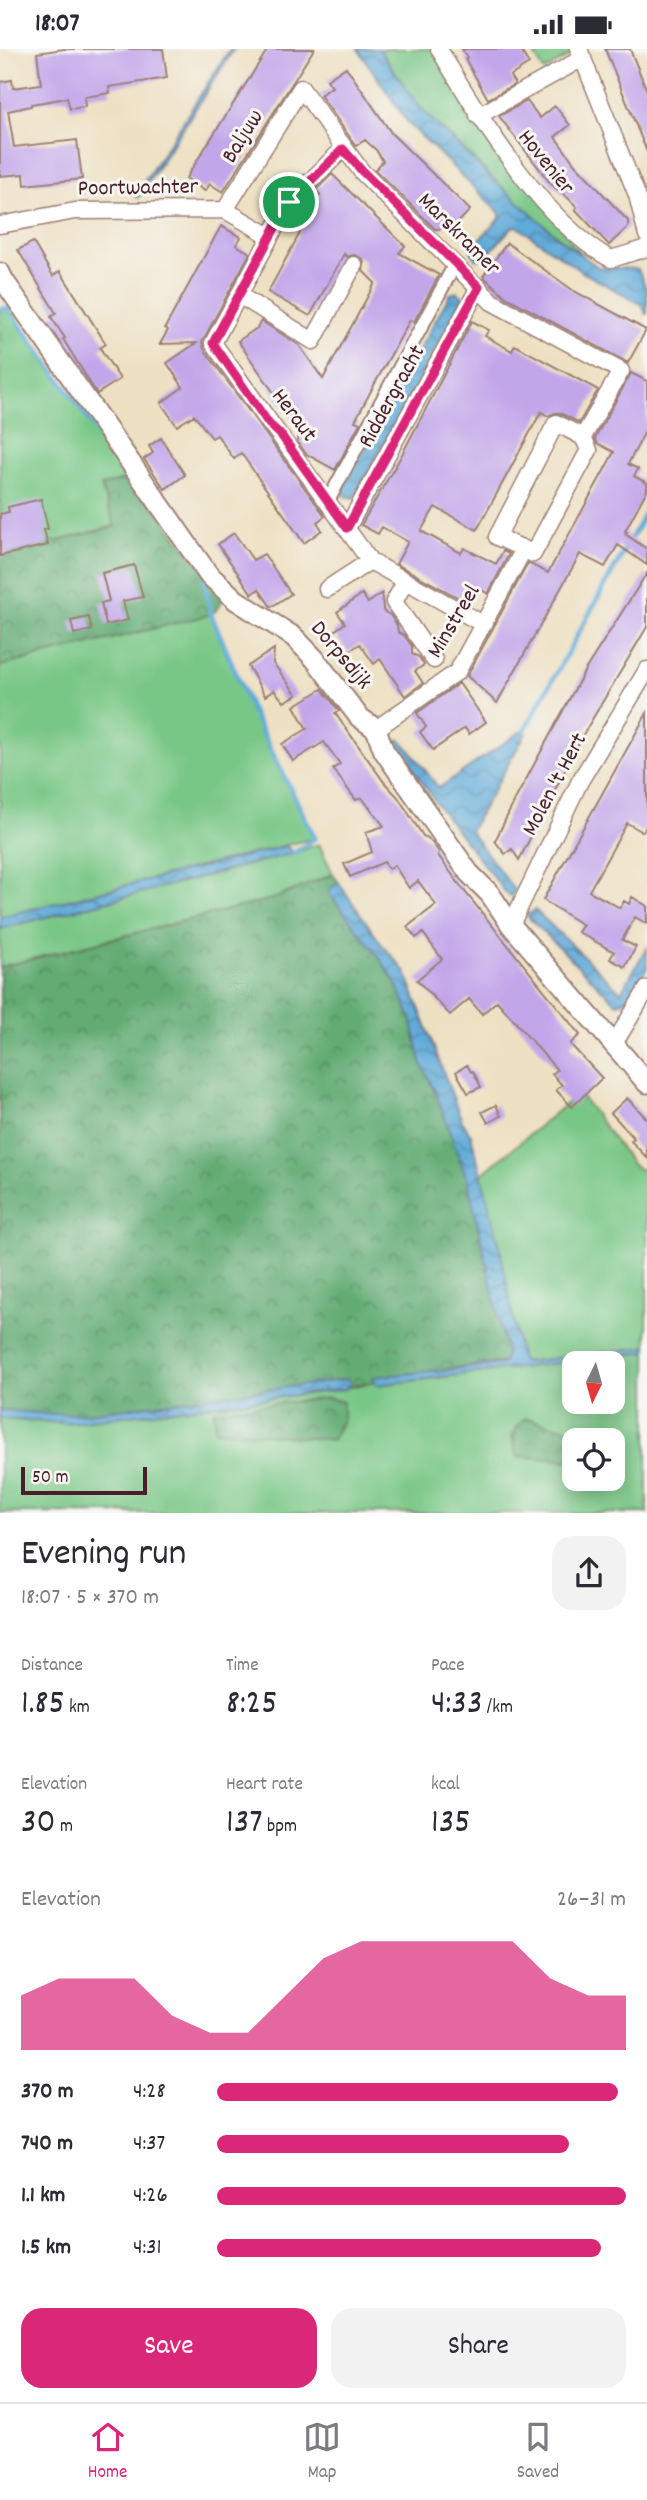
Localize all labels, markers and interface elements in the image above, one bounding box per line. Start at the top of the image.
text: 18:07 [35,6,80,43]
street label: Baljuw [215,104,273,170]
street label: Hovenier [509,123,582,203]
street label: Poortwachter [77,171,199,207]
pin [259,172,319,232]
icon: arrive [270,183,308,221]
street label: Marskramer [409,186,507,284]
street label: Riddergracht [351,339,435,455]
street label: Heraut [262,382,324,450]
street label: Minstreel [420,578,490,665]
street label: Dorpsdijk [301,614,379,698]
street label: Molen 't Hert [515,728,597,842]
north arrow [562,1351,625,1414]
map controls [562,1351,625,1491]
button: locate [562,1428,625,1491]
scale bar [21,1464,147,1496]
text: 50 m [32,1465,69,1492]
text: Evening run [21,1528,186,1583]
button: share [552,1536,626,1610]
text: 18:07 · 5 × 370 m [21,1582,159,1615]
text: Distance [21,1653,83,1680]
text: Time [226,1653,259,1680]
text: Pace [431,1653,465,1680]
text: 1.85 [21,1680,65,1730]
text: 8:25 [226,1680,277,1730]
text: 4:33 [431,1680,482,1730]
text: km [65,1695,90,1722]
text: /km [482,1695,513,1722]
text: Elevation [21,1772,87,1799]
text: Heart rate [226,1772,303,1799]
text: kcal [431,1772,460,1799]
text: 30 [21,1799,56,1849]
text: 137 [226,1799,263,1849]
text: 135 [431,1799,470,1849]
text: m [56,1814,73,1841]
text: bpm [263,1814,297,1841]
text: Elevation [21,1884,101,1917]
text: 26–31 m [557,1884,626,1917]
text: 370 m [21,2076,74,2109]
text: 4:28 [133,2076,166,2109]
text: 740 m [21,2128,73,2161]
text: 4:37 [133,2128,165,2161]
text: 1.1 km [21,2180,65,2213]
text: 4:26 [133,2180,168,2213]
text: 1.5 km [21,2232,71,2265]
text: 4:31 [133,2232,162,2265]
button: Save [21,2308,317,2388]
button: Share [331,2308,626,2388]
tab: Home [88,2418,127,2487]
tab: Map [303,2418,341,2487]
tab: Saved [517,2418,559,2487]

